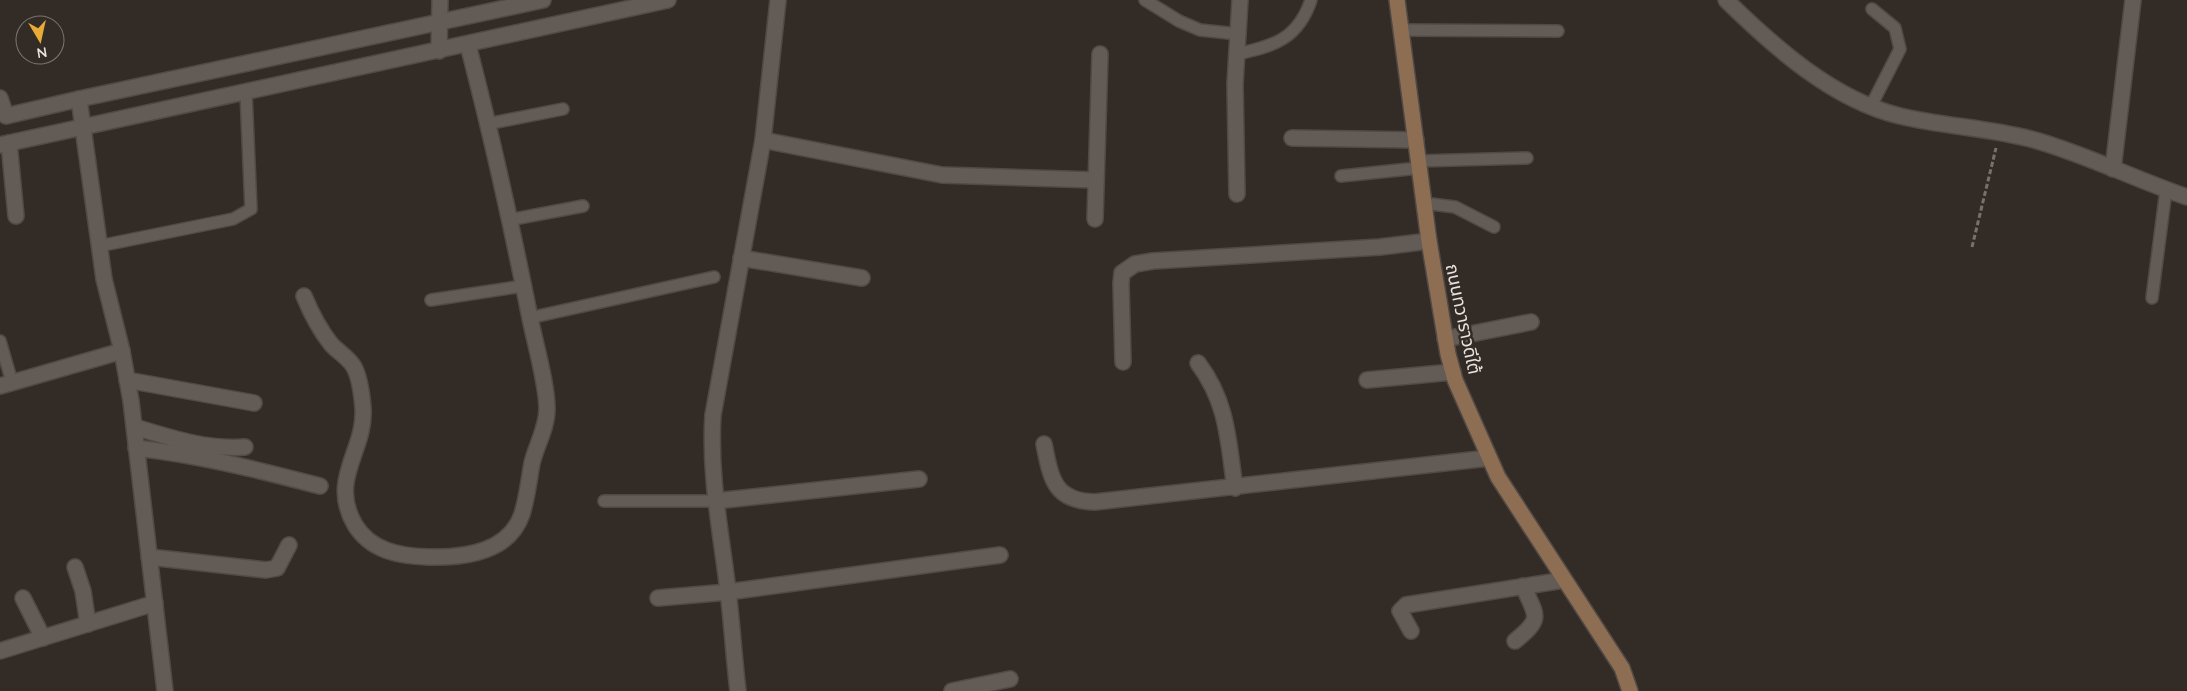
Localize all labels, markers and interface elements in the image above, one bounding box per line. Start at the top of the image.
north arrow [15,15,65,65]
text: N [36,43,49,63]
street label: ถนนทวาราวดีใต้ [1441,261,1486,376]

